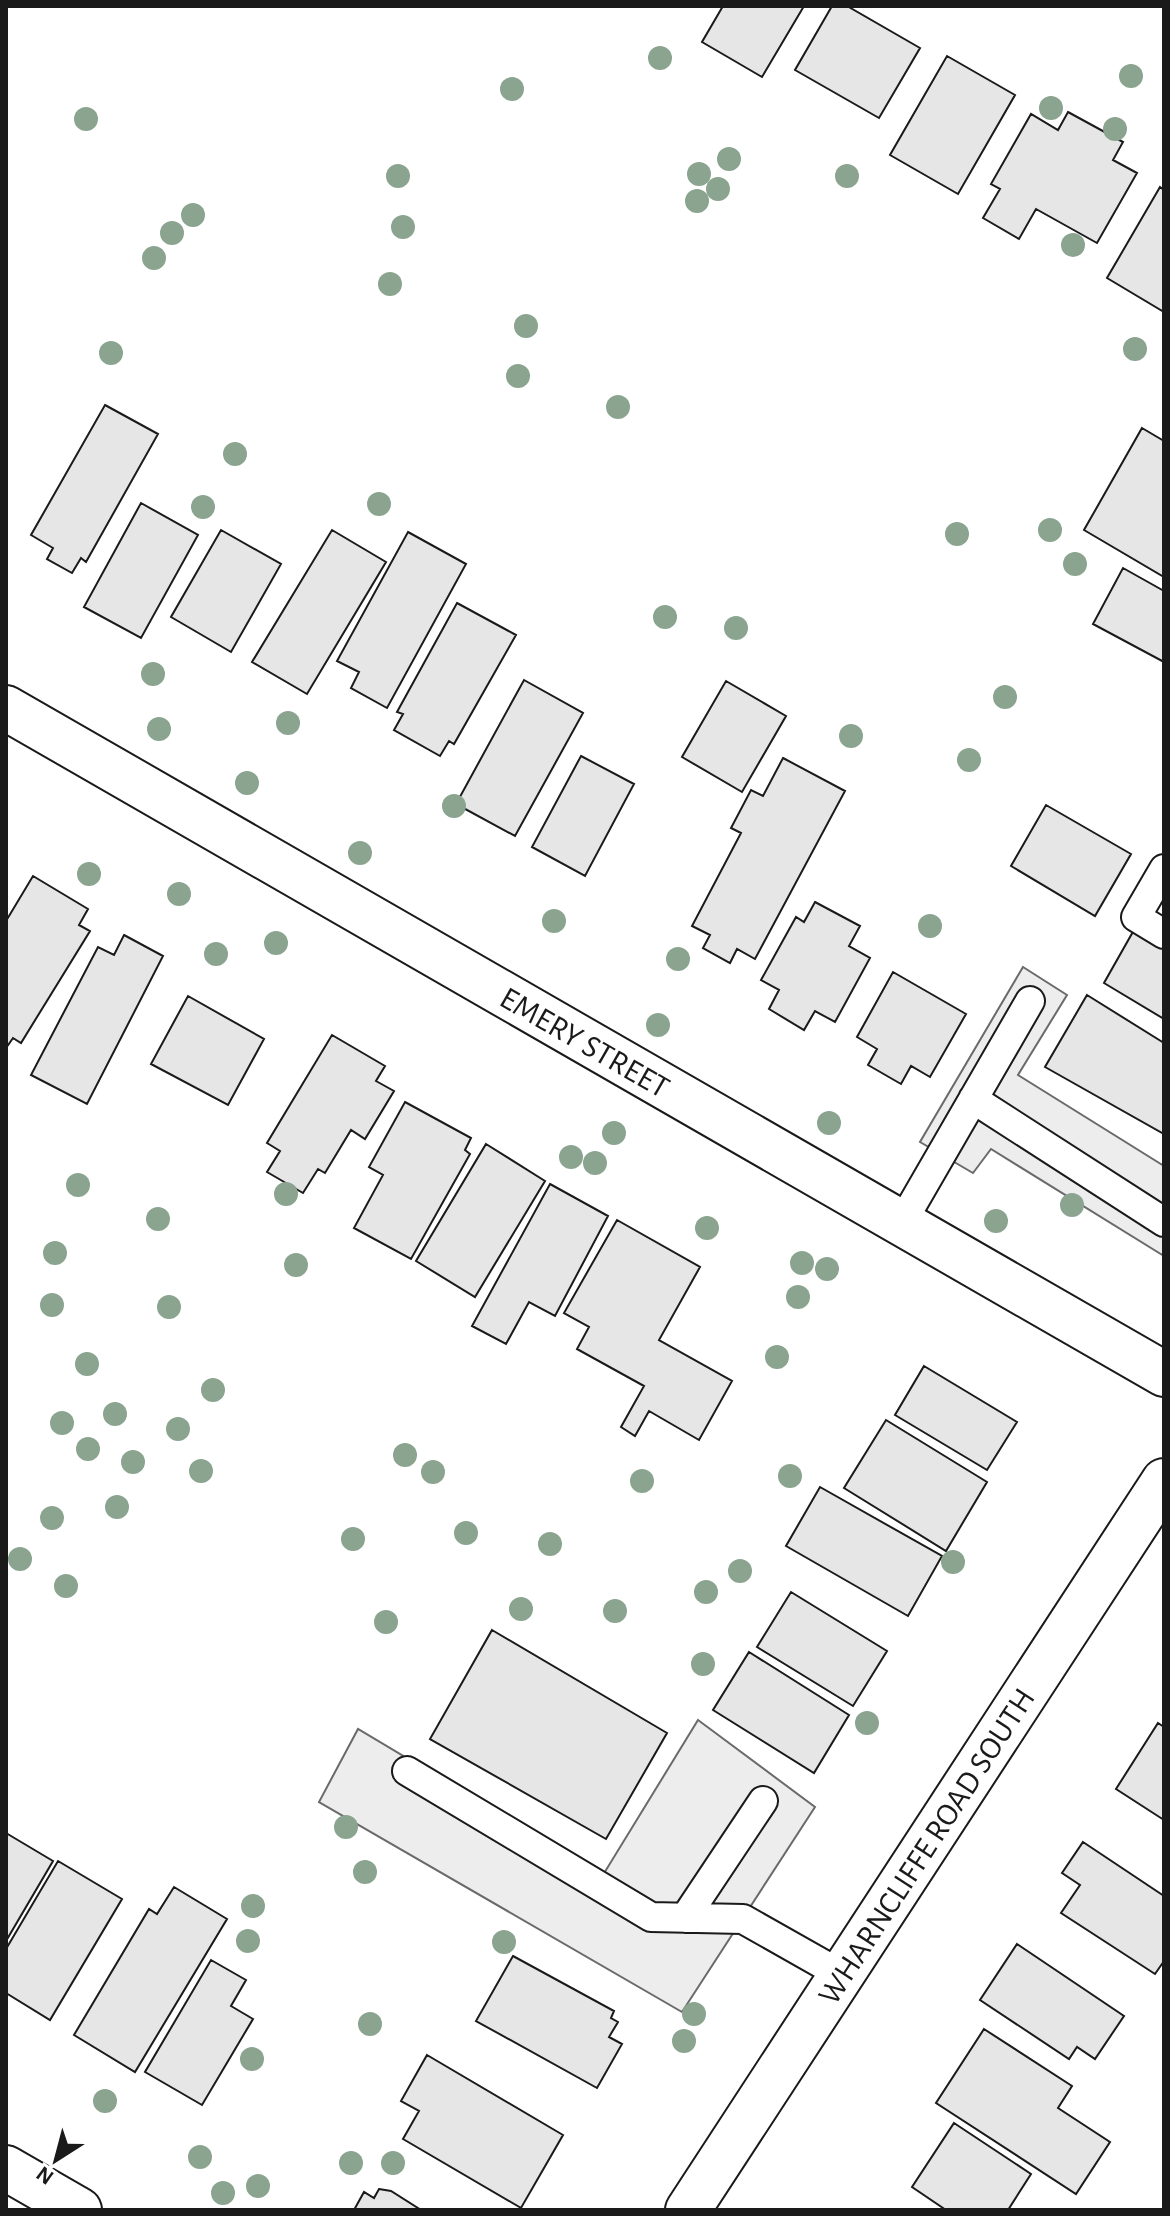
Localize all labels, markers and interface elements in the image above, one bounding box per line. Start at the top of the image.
street label: EMERY STREET [494,982,675,1104]
street label: WHARNCLIFFE ROAD SOUTH [813,1683,1041,2010]
north arrow [16,2120,96,2200]
text: N [32,2162,57,2189]

